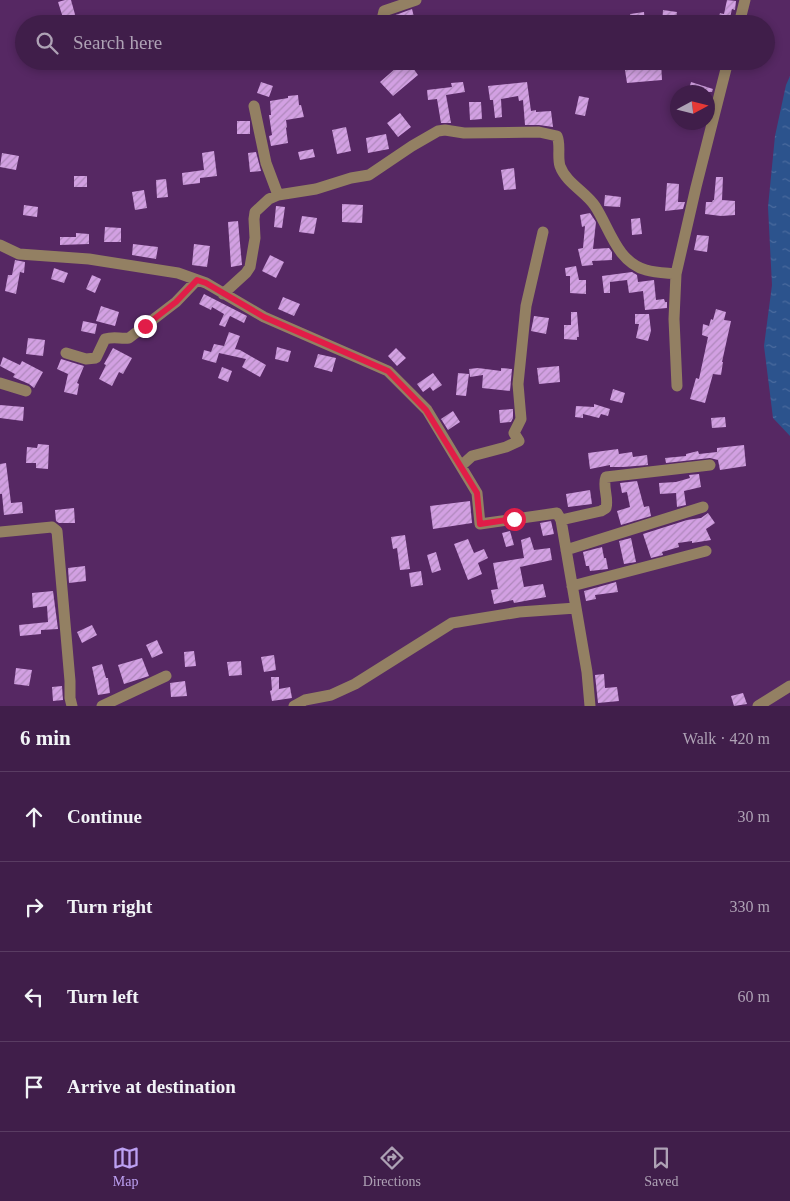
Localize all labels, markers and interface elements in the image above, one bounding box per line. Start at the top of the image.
search box [15,15,775,70]
icon: search [33,29,61,57]
text: Search here [73,32,162,53]
north arrow [670,85,715,130]
route end [134,315,157,338]
route start [503,508,526,531]
text: 6 min [20,726,71,750]
text: Walk · 420 m [683,730,770,747]
icon: ahead [20,803,48,831]
text: Continue [67,806,142,827]
text: 30 m [738,808,770,825]
icon: right [20,893,48,921]
text: Turn right [67,896,152,917]
text: 330 m [730,898,770,915]
icon: left [20,983,48,1011]
text: Turn left [67,986,139,1007]
text: 60 m [738,988,770,1005]
icon: arrive [20,1073,48,1101]
text: Arrive at destination [67,1076,236,1097]
tab: Map [112,1144,140,1190]
tab: Directions [363,1144,421,1190]
tab: Saved [644,1144,678,1190]

